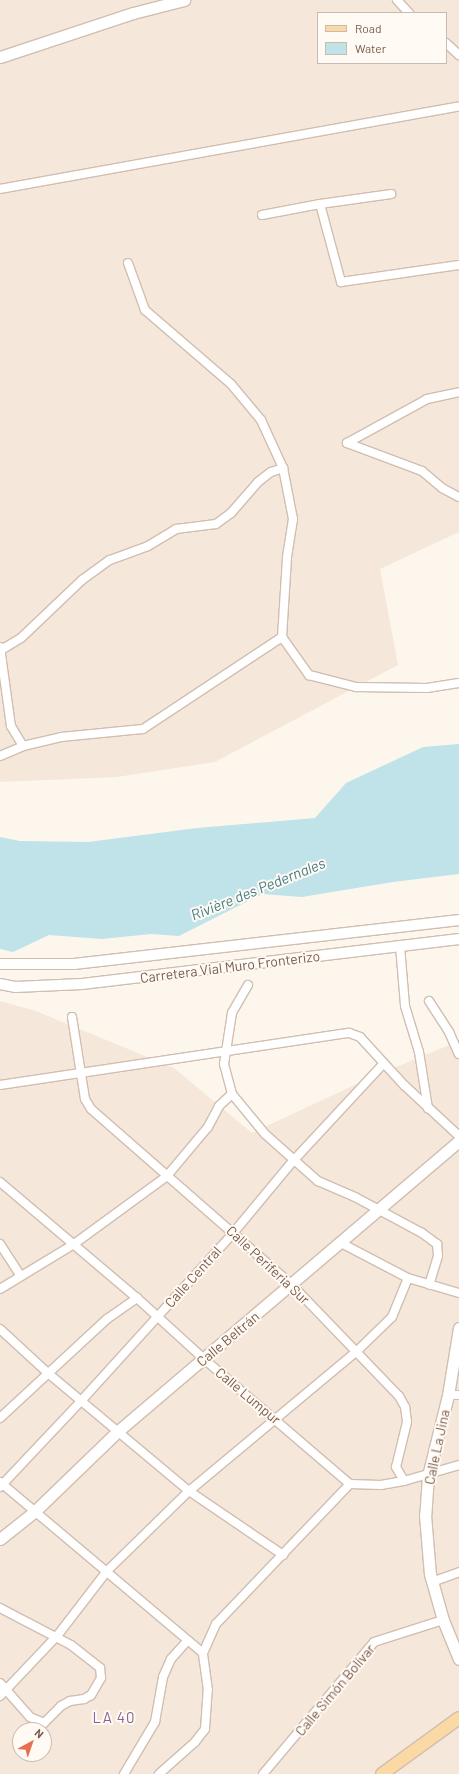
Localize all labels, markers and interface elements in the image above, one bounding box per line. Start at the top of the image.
legend [317,12,447,64]
text: Road [355,21,382,35]
text: Water [355,41,386,55]
water label: Rivière des Pedernales [188,854,328,924]
street label: Carretera Vial Muro Fronterizo [139,948,321,986]
street label: Calle Periferia Sur [223,1222,313,1308]
street label: Calle Central [161,1243,225,1311]
street label: Calle Beltrán [193,1308,263,1370]
street label: Calle Lumpur [212,1364,284,1428]
street label: Calle La Jina [421,1408,453,1486]
street label: Calle Simón Bolívar [292,1641,378,1739]
district label: LA 40 [93,1709,135,1727]
north arrow [12,1722,52,1762]
text: N [32,1726,46,1741]

